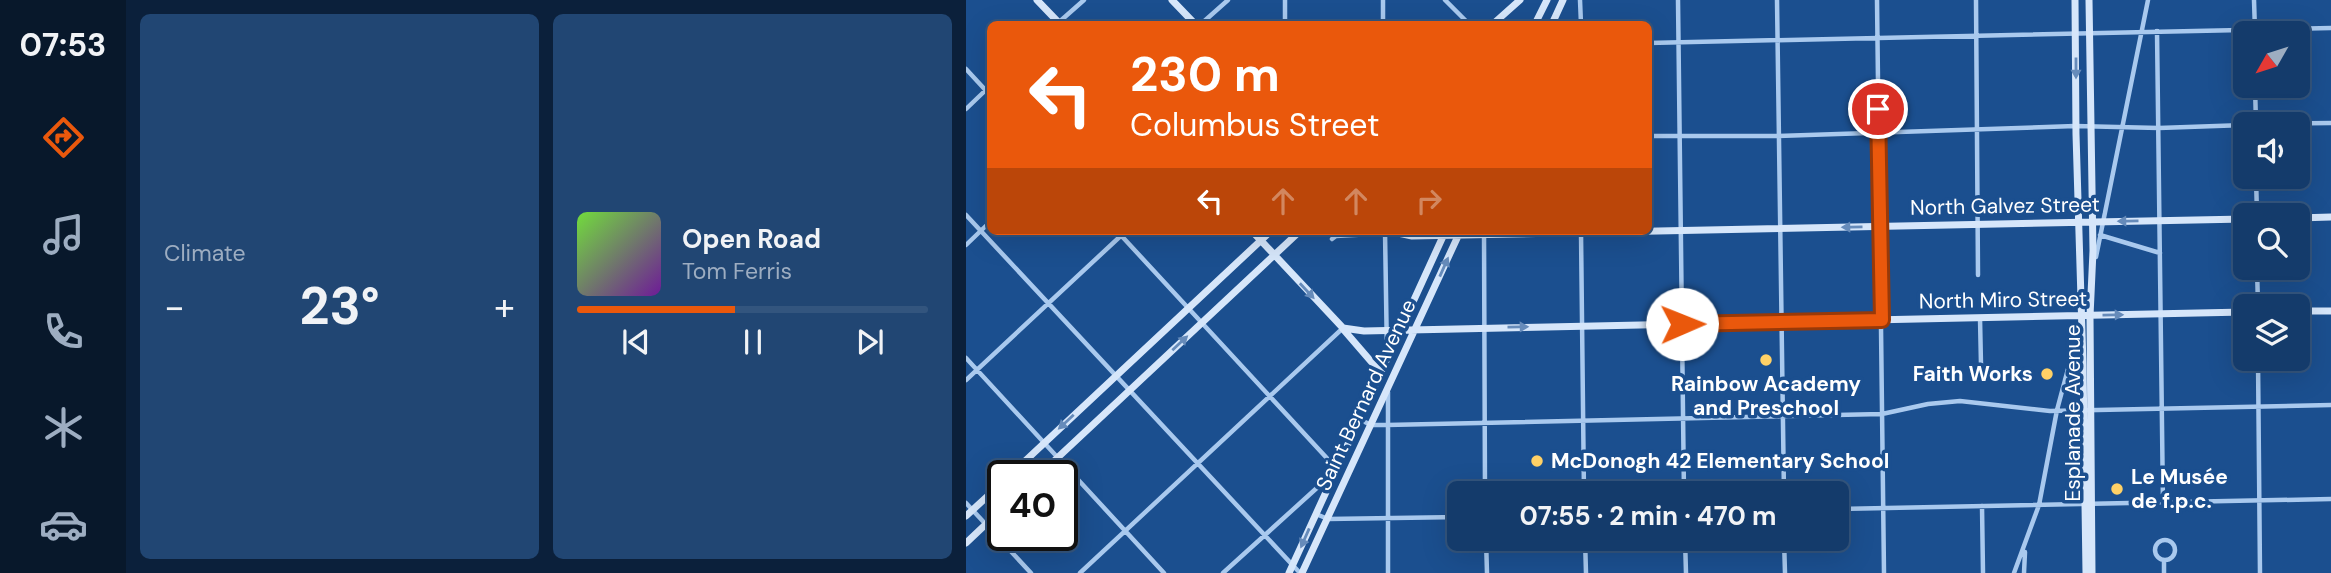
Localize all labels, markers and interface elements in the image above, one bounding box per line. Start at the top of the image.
north arrow [2233,21,2310,98]
map controls [2233,21,2310,371]
text: 07:53 [20,24,106,66]
text: 230 m [1130,42,1280,106]
icon: left [1015,49,1106,140]
one-way arrow [2070,57,2082,79]
pin [1848,79,1908,139]
icon: arrive [1859,90,1897,128]
text: Columbus Street [1130,104,1380,146]
button: sound [2233,112,2310,189]
icon: directions [39,113,88,162]
icon: left [1191,182,1229,220]
icon: ahead [1264,182,1302,220]
icon: ahead [1337,182,1375,220]
icon: right [1410,182,1448,220]
street label: North Galvez Street [1910,190,2100,222]
button: search [2233,203,2310,280]
icon: music [39,210,88,259]
one-way arrow [2117,216,2139,227]
one-way arrow [1840,221,1862,233]
text: Open Road [682,222,821,256]
text: Climate [164,238,246,268]
text: Tom Ferris [682,256,792,286]
one-way arrow [1438,257,1450,277]
text: 23° [299,272,380,340]
text: − [164,282,185,332]
text: + [494,282,515,332]
one-way arrow [1299,282,1316,299]
street label: North Miro Street [1919,285,2087,315]
position arrow [1645,287,1719,361]
button: layers [2233,294,2310,371]
street label: Saint Bernard Avenue [1309,295,1423,495]
icon: phone [39,307,88,356]
one-way arrow [2102,309,2124,321]
one-way arrow [1508,322,1530,333]
icon: previous [617,323,655,361]
icon: pause [734,323,772,361]
icon: next [851,323,889,361]
street label: Esplanade Avenue [2059,324,2087,502]
one-way arrow [1171,336,1188,352]
marker: Rainbow Academy and Preschool [1758,352,1774,368]
place label: Faith Works [1913,360,2033,388]
marker: Faith Works [2039,366,2055,382]
place label: Rainbow Academy and Preschool [1671,370,1861,422]
icon: climate [39,403,88,452]
one-way arrow [1058,414,1075,430]
place label: McDonogh 42 Elementary School [1551,447,1889,475]
marker: McDonogh 42 Elementary School [1529,453,1545,469]
speed limit sign: 40 [987,460,1078,551]
place label: Le Musée de f.p.c. [2131,463,2228,515]
marker: Le Musée de f.p.c. [2109,481,2125,497]
text: 07:55 · 2 min · 470 m [1520,499,1776,533]
icon: car [39,500,88,549]
one-way arrow [1299,528,1311,548]

